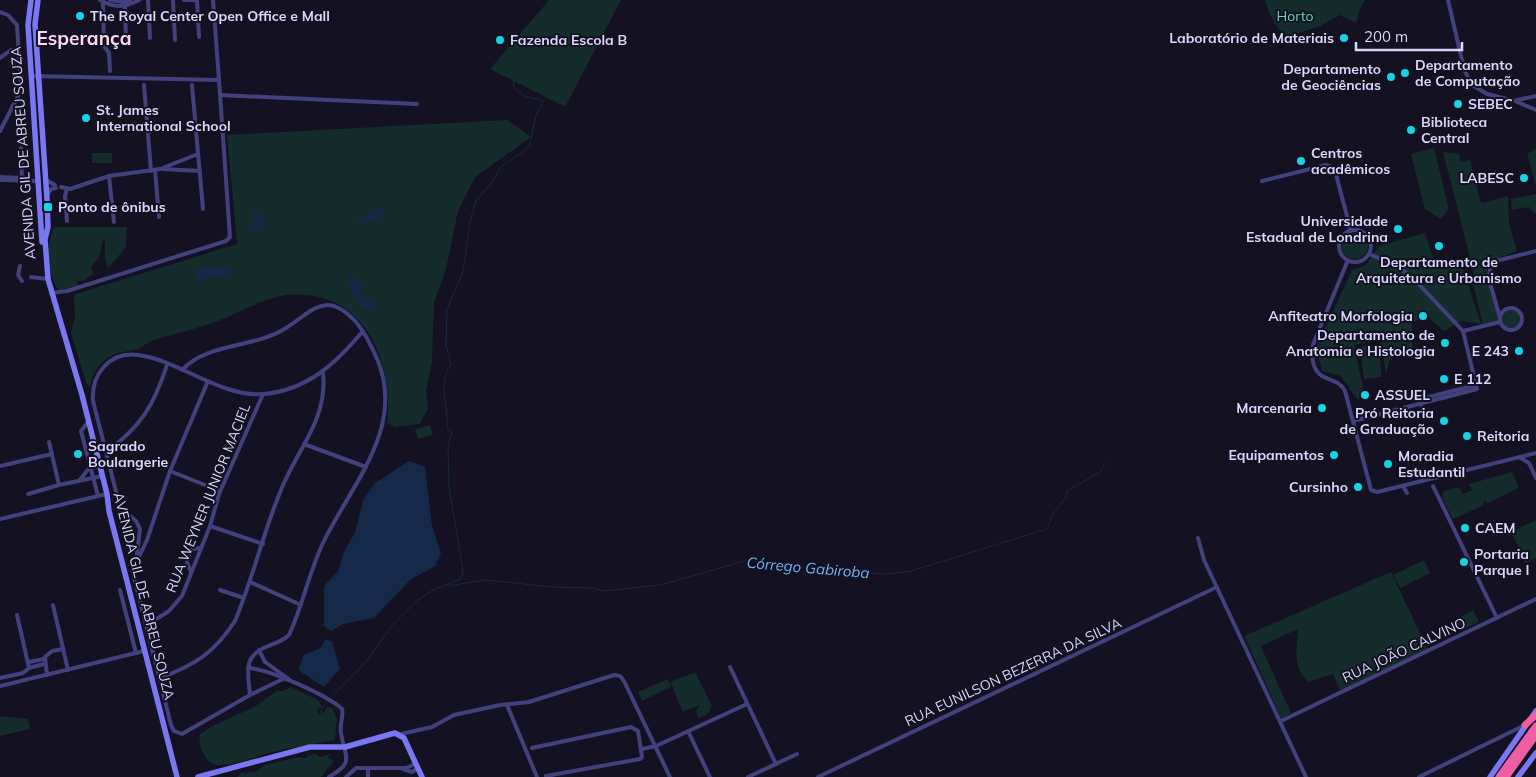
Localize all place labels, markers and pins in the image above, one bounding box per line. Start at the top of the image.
place label: The Royal Center Open Office e Mall [90,7,330,25]
marker: The Royal Center Open Office e Mall [74,10,86,22]
place label: Laboratório de Materiais [1169,29,1334,47]
place label: Fazenda Escola B [510,31,628,49]
marker: Laboratório de Materiais [1338,32,1350,44]
marker: Fazenda Escola B [494,34,506,46]
place label: Departamento de Computação [1415,56,1520,90]
place label: Departamento de Geociências [1281,60,1381,94]
marker: Departamento de Computação [1399,67,1411,79]
marker: Departamento de Geociências [1385,71,1397,83]
place label: SEBEC [1468,95,1513,113]
marker: SEBEC [1452,98,1464,110]
place label: St. James International School [96,101,231,135]
marker: St. James International School [80,112,92,124]
place label: Biblioteca Central [1421,113,1487,147]
marker: Biblioteca Central [1405,124,1417,136]
place label: Centros acadêmicos [1311,144,1390,178]
marker: Centros acadêmicos [1295,155,1307,167]
place label: LABESC [1459,169,1514,187]
marker: LABESC [1518,172,1530,184]
place label: Ponto de ônibus [58,198,166,216]
marker: Ponto de ônibus [42,201,54,213]
place label: Universidade Estadual de Londrina [1246,212,1388,246]
marker: Universidade Estadual de Londrina [1392,223,1404,235]
marker: Departamento de Arquitetura e Urbanismo [1433,240,1445,252]
place label: Departamento de Arquitetura e Urbanismo [1356,253,1522,287]
place label: Anfiteatro Morfologia [1268,307,1413,325]
marker: Anfiteatro Morfologia [1417,310,1429,322]
place label: Departamento de Anatomia e Histologia [1286,326,1435,360]
marker: Departamento de Anatomia e Histologia [1439,337,1451,349]
place label: E 243 [1472,342,1509,360]
marker: E 243 [1513,345,1525,357]
place label: E 112 [1454,370,1491,388]
marker: E 112 [1438,373,1450,385]
place label: ASSUEL [1375,386,1430,404]
marker: ASSUEL [1359,389,1371,401]
place label: Marcenaria [1236,399,1312,417]
marker: Marcenaria [1316,402,1328,414]
place label: Pró Reitoria de Graduação [1340,404,1434,438]
marker: Pró Reitoria de Graduação [1438,415,1450,427]
place label: Reitoria [1477,427,1529,445]
marker: Reitoria [1461,430,1473,442]
place label: Sagrado Boulangerie [88,437,169,471]
place label: Equipamentos [1228,446,1324,464]
place label: Moradia Estudantil [1398,447,1465,481]
marker: Sagrado Boulangerie [72,448,84,460]
marker: Equipamentos [1328,449,1340,461]
marker: Moradia Estudantil [1382,458,1394,470]
place label: Cursinho [1289,478,1348,496]
marker: Cursinho [1352,481,1364,493]
place label: CAEM [1475,519,1515,537]
marker: CAEM [1459,522,1471,534]
place label: Portaria Parque I [1474,545,1530,579]
marker: Portaria Parque I [1458,556,1470,568]

